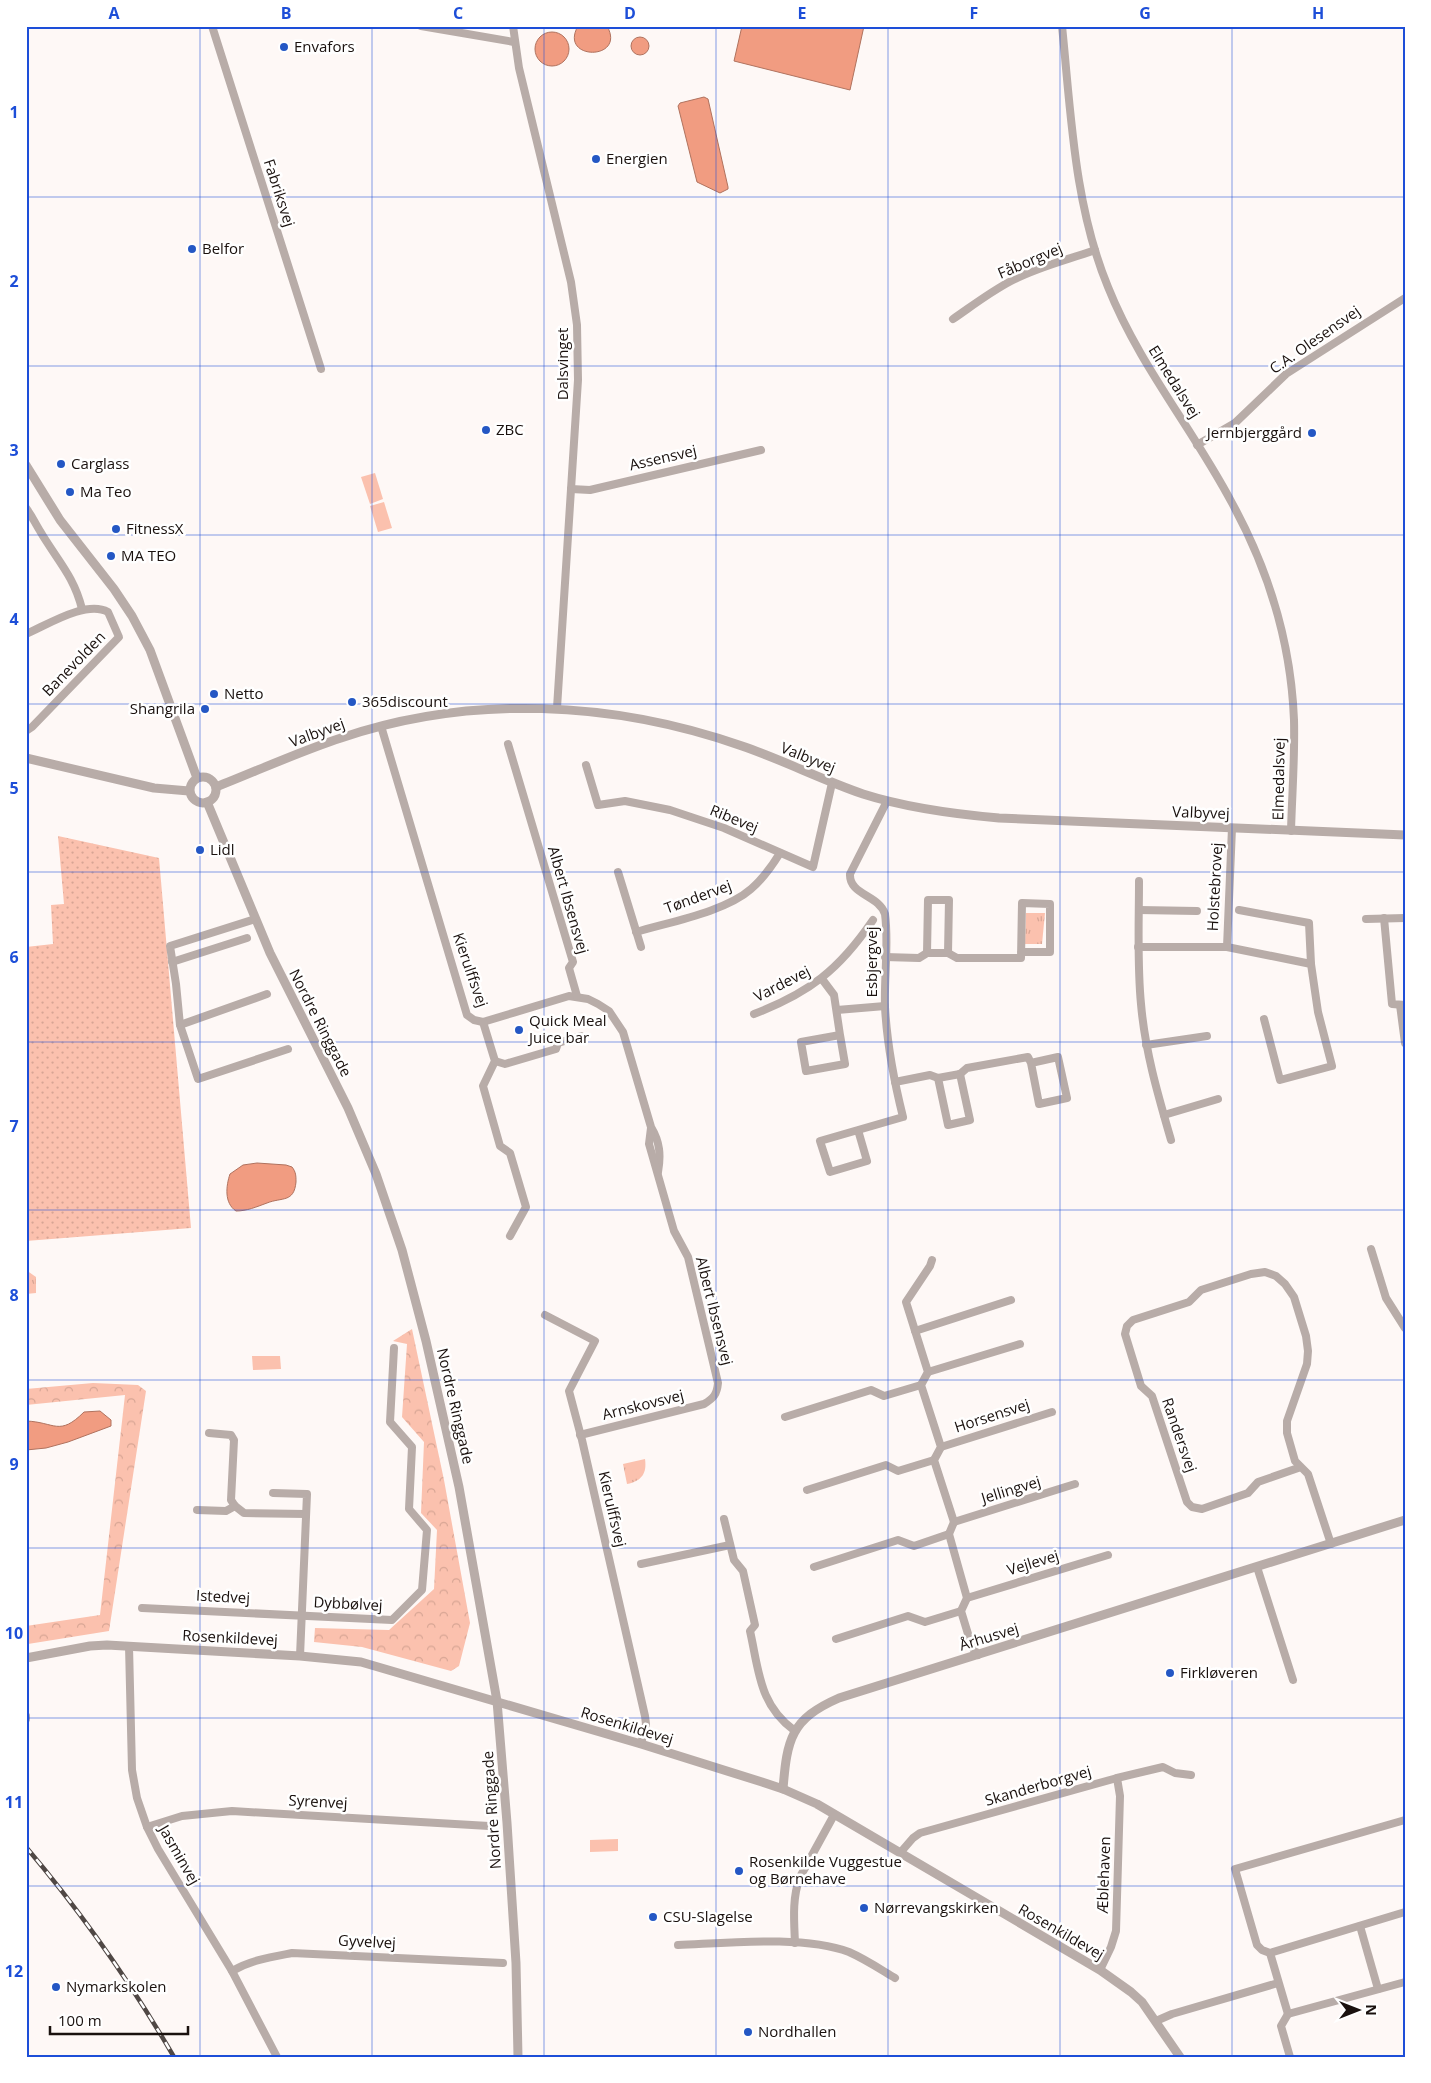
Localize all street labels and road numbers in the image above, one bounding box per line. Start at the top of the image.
street label: Fabriksvej [260,156,300,229]
street label: Fåborgvej [994,238,1065,283]
street label: C.A. Olesensvej [1265,301,1364,378]
street label: Dalsvinget [552,328,572,400]
street label: Elmedalsvej [1144,341,1205,422]
street label: Assensvej [627,440,698,474]
street label: Banevolden [37,627,109,700]
street label: Valbyvej [286,713,347,751]
street label: Valbyvej [778,737,839,777]
street label: Elmedalsvej [1267,738,1289,820]
street label: Ribevej [707,799,761,837]
street label: Valbyvej [1172,801,1230,823]
street label: Holstebrovej [1202,842,1226,932]
street label: Albert Ibsensvej [544,844,594,956]
street label: Tøndervej [661,875,734,917]
street label: Esbjergvej [861,927,881,997]
street label: Kierulffsvej [449,930,493,1010]
street label: Vardevej [750,960,813,1006]
street label: Nordre Ringgade [285,965,357,1080]
street label: Albert Ibsensvej [692,1254,738,1367]
street label: Nordre Ringgade [433,1346,479,1466]
street label: Arnskovsvej [600,1384,686,1424]
street label: Horsensvej [952,1394,1032,1437]
street label: Randersvej [1158,1395,1202,1475]
street label: Kierulffsvej [595,1469,631,1549]
street label: Jellingvej [977,1471,1043,1508]
street label: Vejlevej [1004,1545,1061,1579]
street label: Istedvej [196,1585,251,1607]
street label: Dybbølvej [313,1591,383,1615]
street label: Århusvej [957,1618,1021,1655]
street label: Rosenkildevej [182,1625,278,1649]
street label: Rosenkildevej [579,1701,676,1749]
street label: Nordre Ringgade [477,1750,505,1870]
street label: Skanderborgvej [982,1760,1093,1810]
street label: Syrenvej [288,1789,348,1813]
street label: Jasminvej [154,1819,205,1888]
street label: Æblehaven [1092,1836,1114,1915]
street label: Rosenkildevej [1015,1899,1108,1964]
street label: Gyvelvej [338,1930,396,1953]

